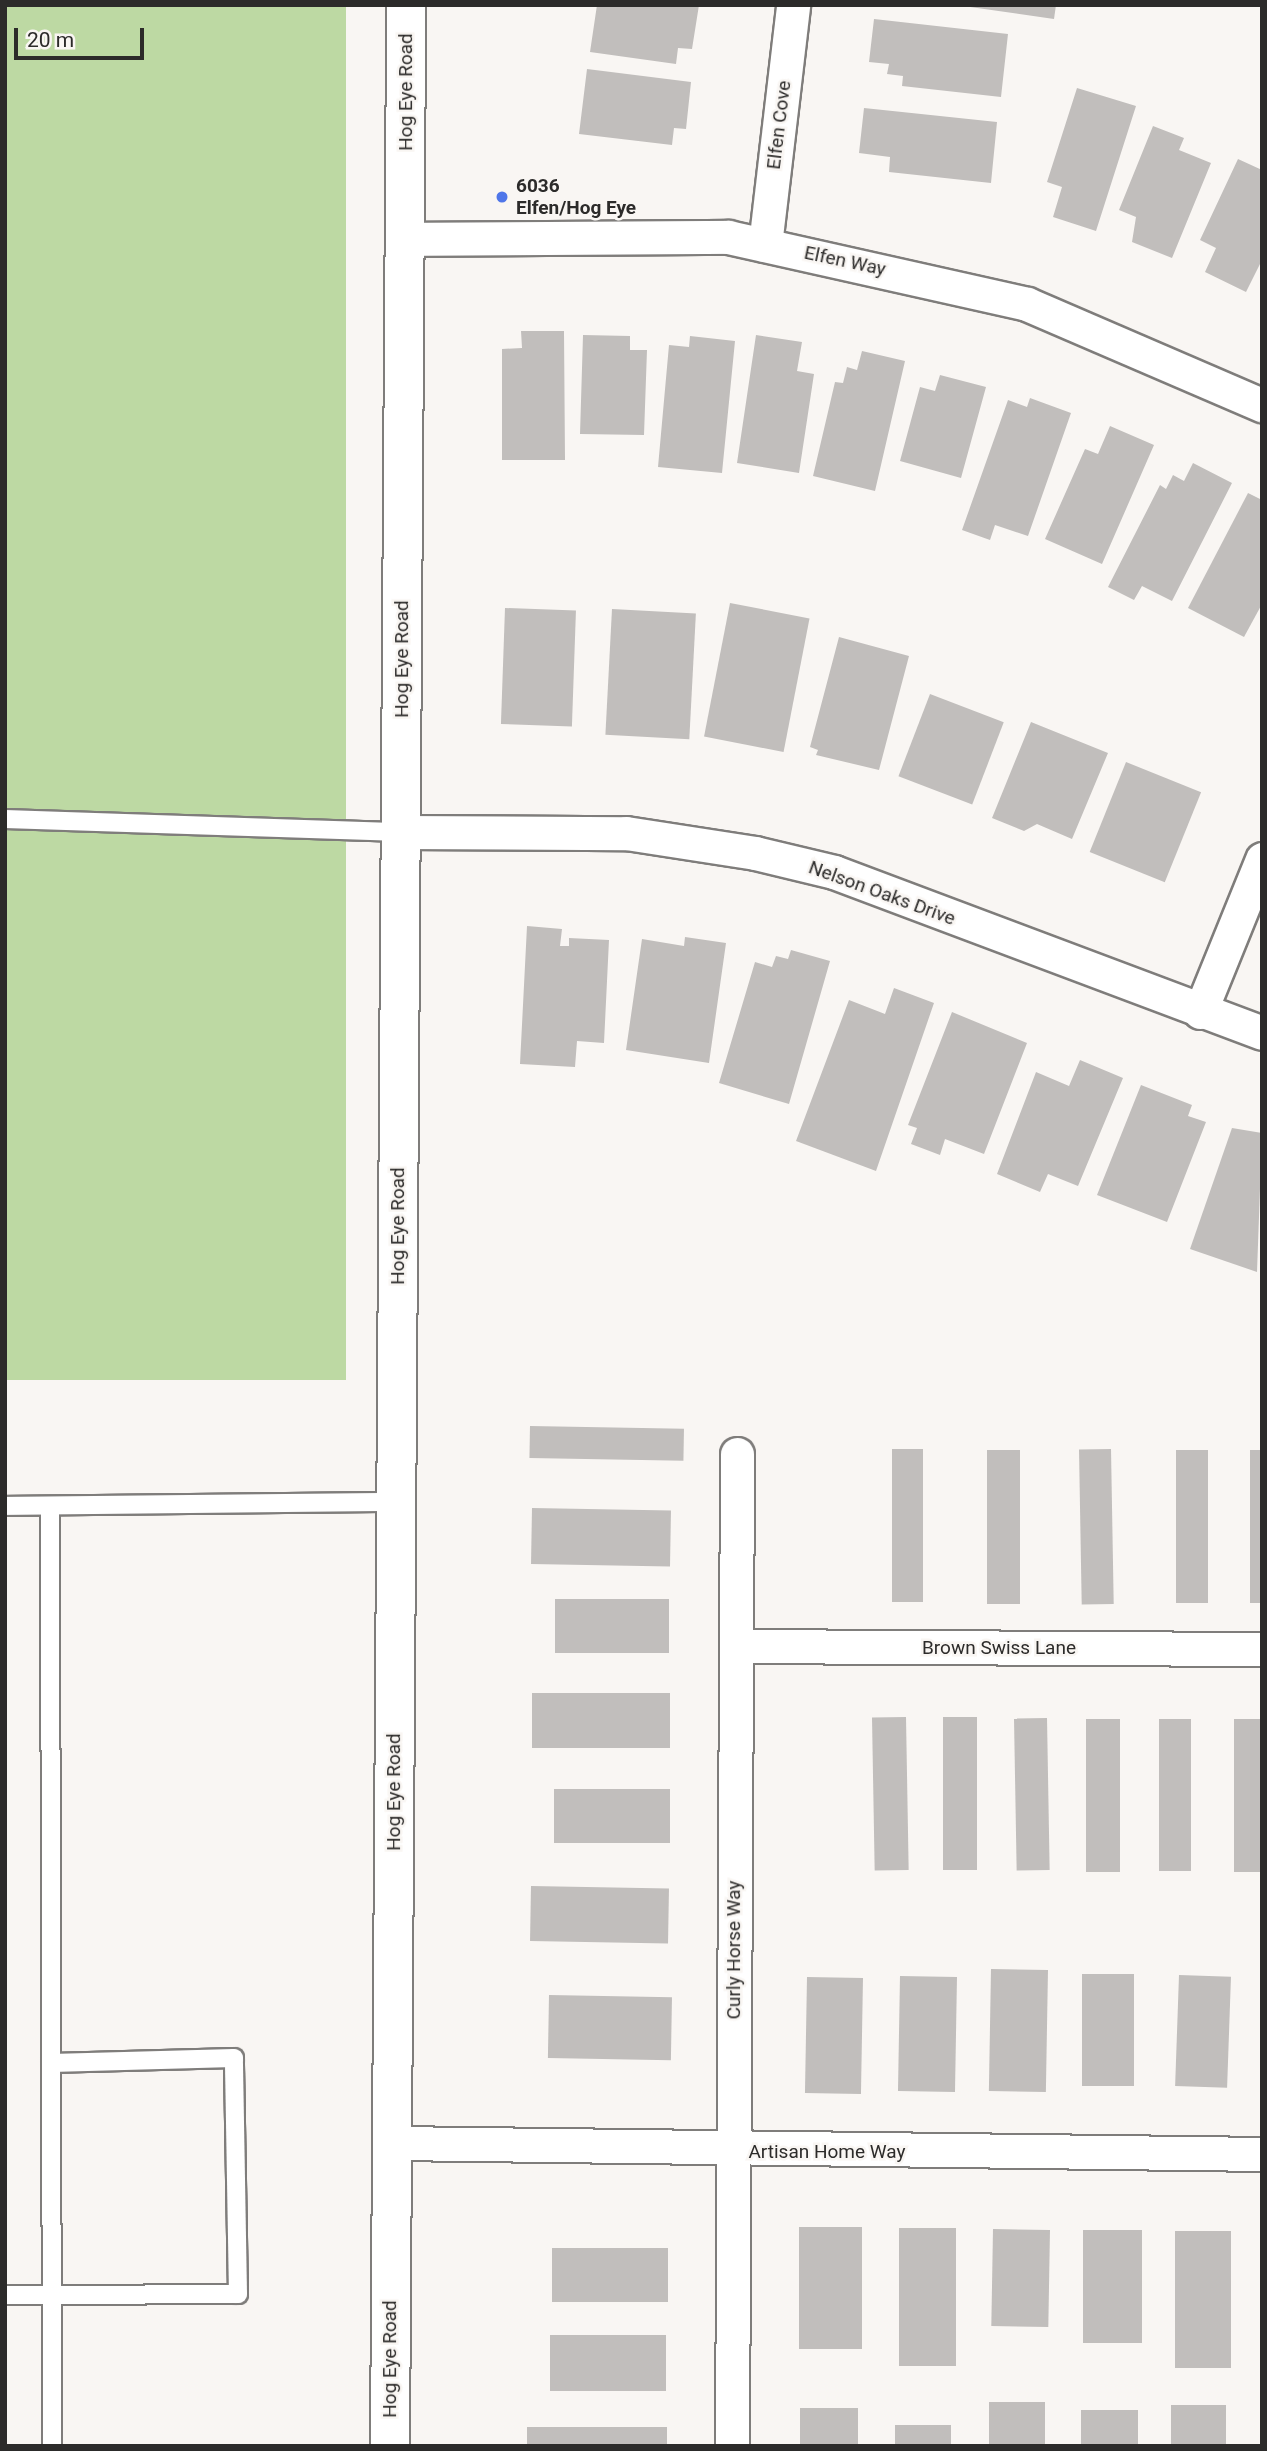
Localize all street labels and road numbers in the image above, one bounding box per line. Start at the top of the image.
street label: Hog Eye Road [395,33,417,151]
street label: Elfen Cove [762,79,796,171]
street label: Elfen Way [802,241,888,281]
street label: Hog Eye Road [391,600,413,718]
street label: Nelson Oaks Drive [806,856,958,930]
street label: Hog Eye Road [387,1167,409,1285]
street label: Brown Swiss Lane [922,1637,1076,1659]
street label: Hog Eye Road [383,1733,405,1851]
street label: Curly Horse Way [723,1881,745,2019]
street label: Artisan Home Way [748,2141,906,2163]
street label: Hog Eye Road [379,2300,401,2418]

